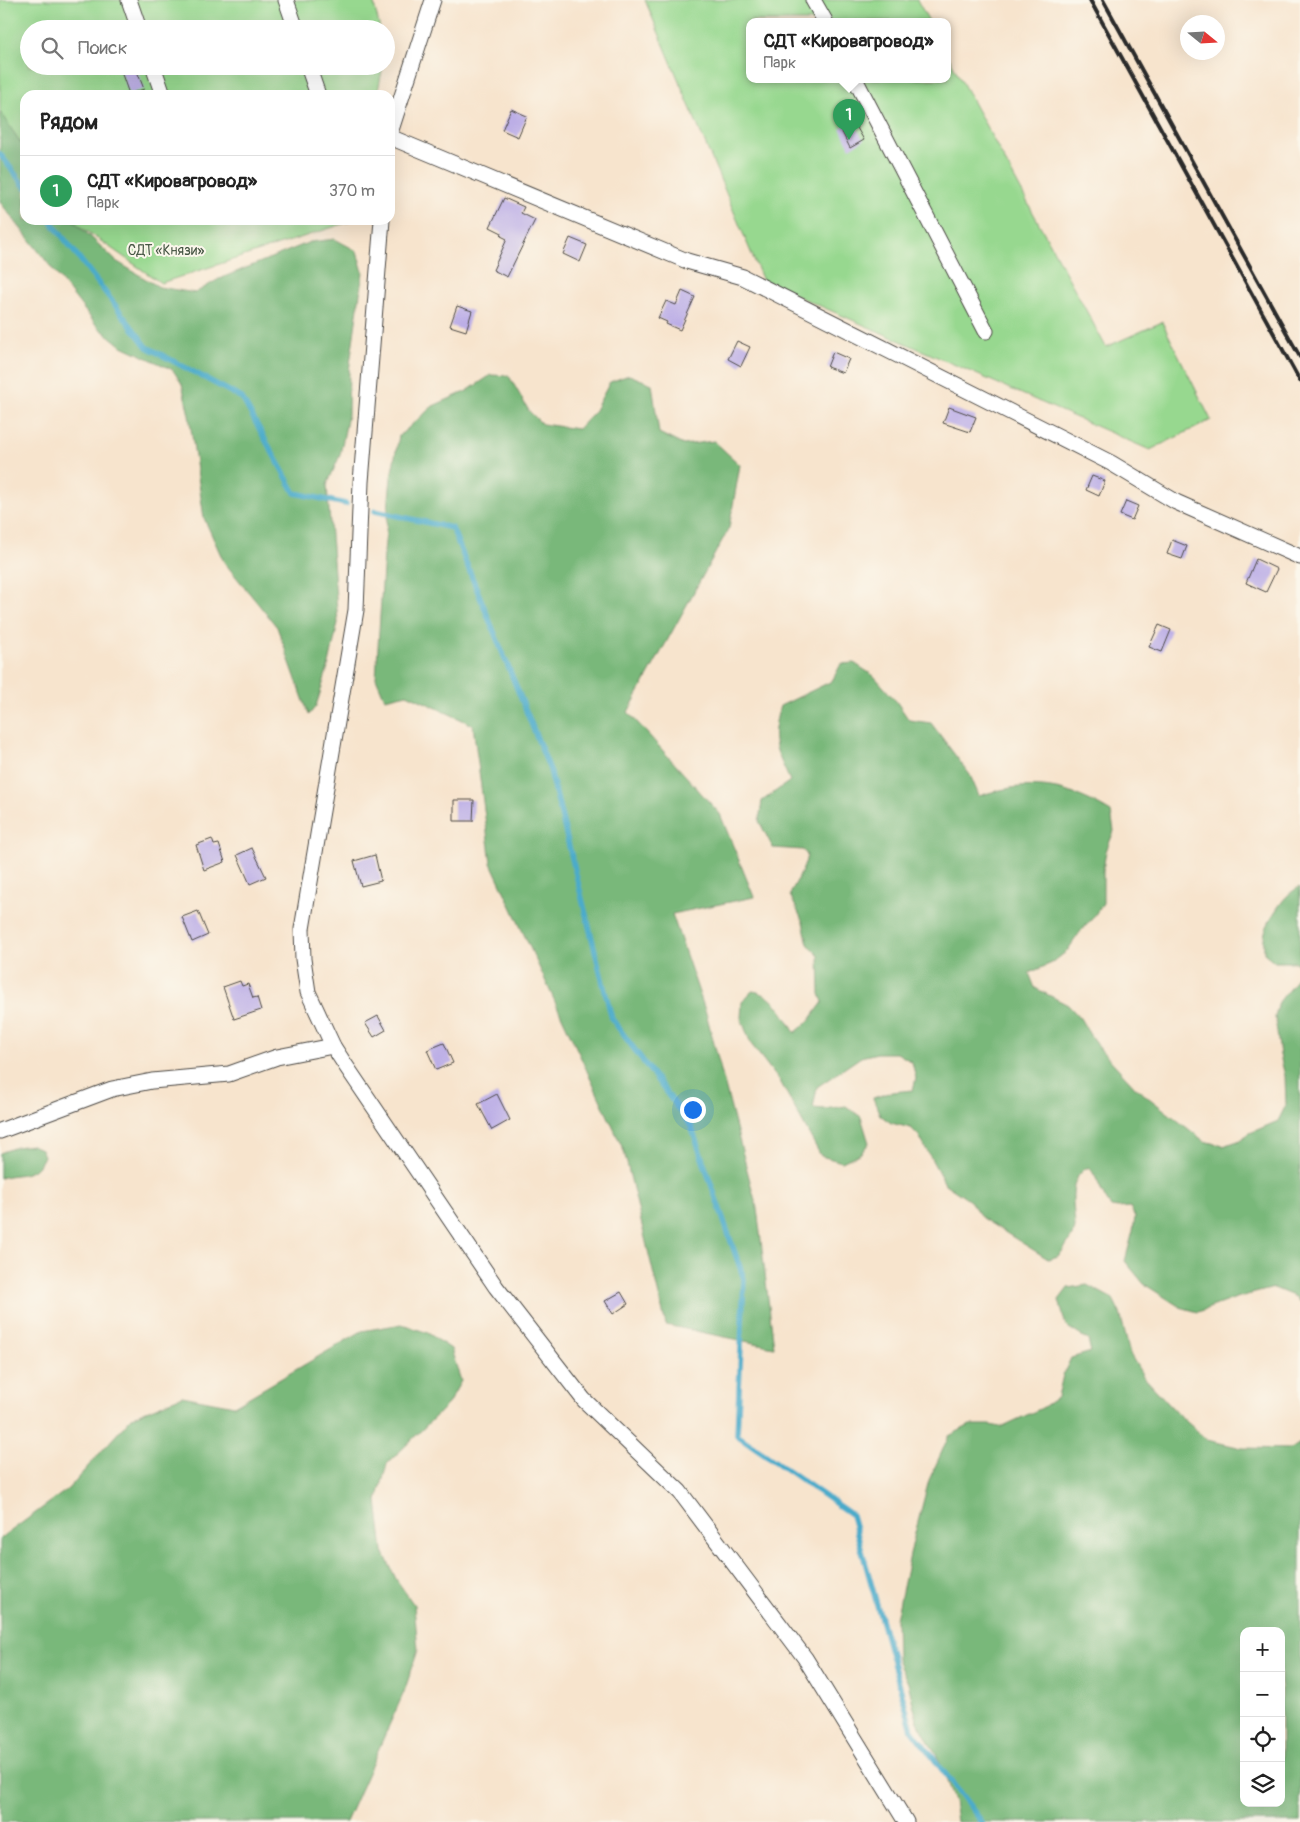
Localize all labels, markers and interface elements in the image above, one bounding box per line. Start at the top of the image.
north arrow [1180,15,1225,60]
popup [746,18,951,83]
search box [20,20,395,75]
text: СДТ «Кировагровод» [763,29,934,53]
icon: search [38,34,66,62]
text: Поиск [78,36,128,60]
text: Парк [763,53,796,73]
pin: 1 [833,99,865,140]
text: Рядом [40,109,98,136]
text: СДТ «Кировагровод» [87,169,257,193]
text: 1 [53,181,59,201]
text: 370 m [329,181,375,201]
text: Парк [87,193,120,213]
park label: СДТ «Князи» [128,242,204,259]
your location [680,1097,706,1123]
map controls [1240,1627,1285,1807]
button: + [1240,1627,1285,1672]
button: − [1240,1672,1285,1717]
button: locate [1240,1717,1285,1762]
button: layers [1240,1762,1285,1807]

